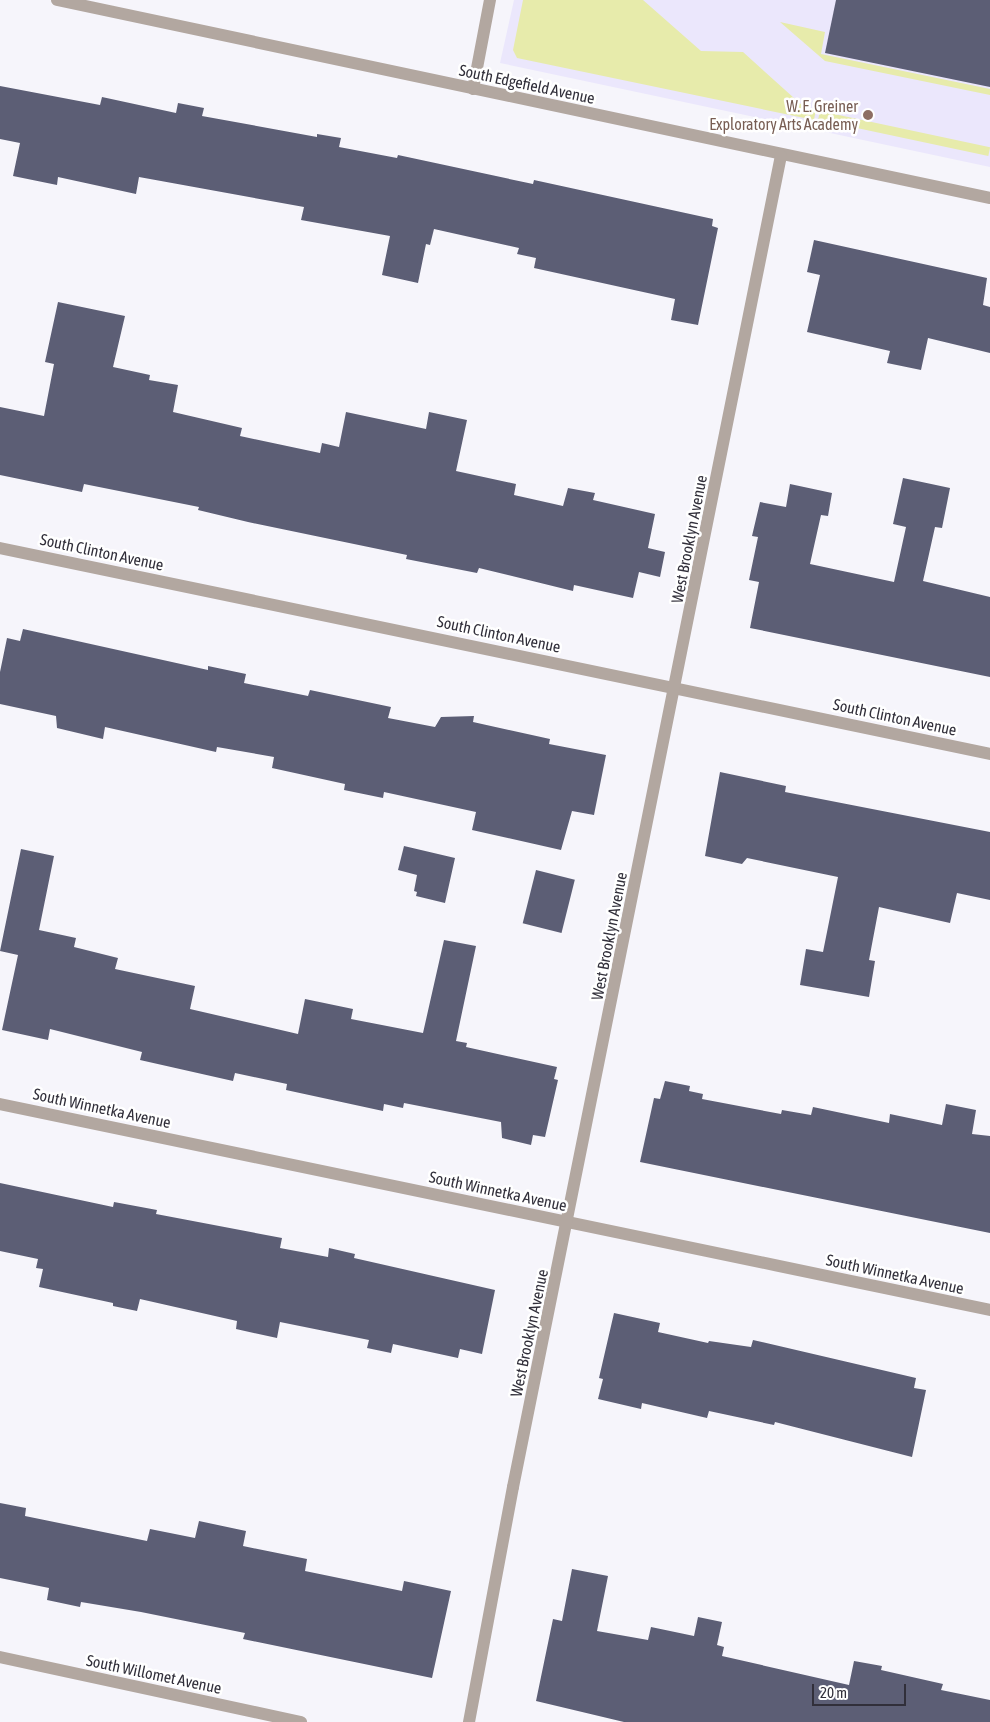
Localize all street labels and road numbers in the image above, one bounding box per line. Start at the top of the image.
street label: South Edgefield Avenue [457,60,597,108]
street label: West Brooklyn Avenue [667,473,711,605]
street label: South Clinton Avenue [39,530,165,574]
street label: South Clinton Avenue [436,612,562,656]
street label: South Clinton Avenue [832,695,958,739]
street label: West Brooklyn Avenue [587,870,631,1002]
street label: South Winnetka Avenue [31,1084,173,1132]
street label: South Winnetka Avenue [427,1167,569,1215]
street label: South Winnetka Avenue [824,1250,966,1298]
street label: West Brooklyn Avenue [506,1267,552,1399]
street label: South Willomet Avenue [85,1650,223,1698]

